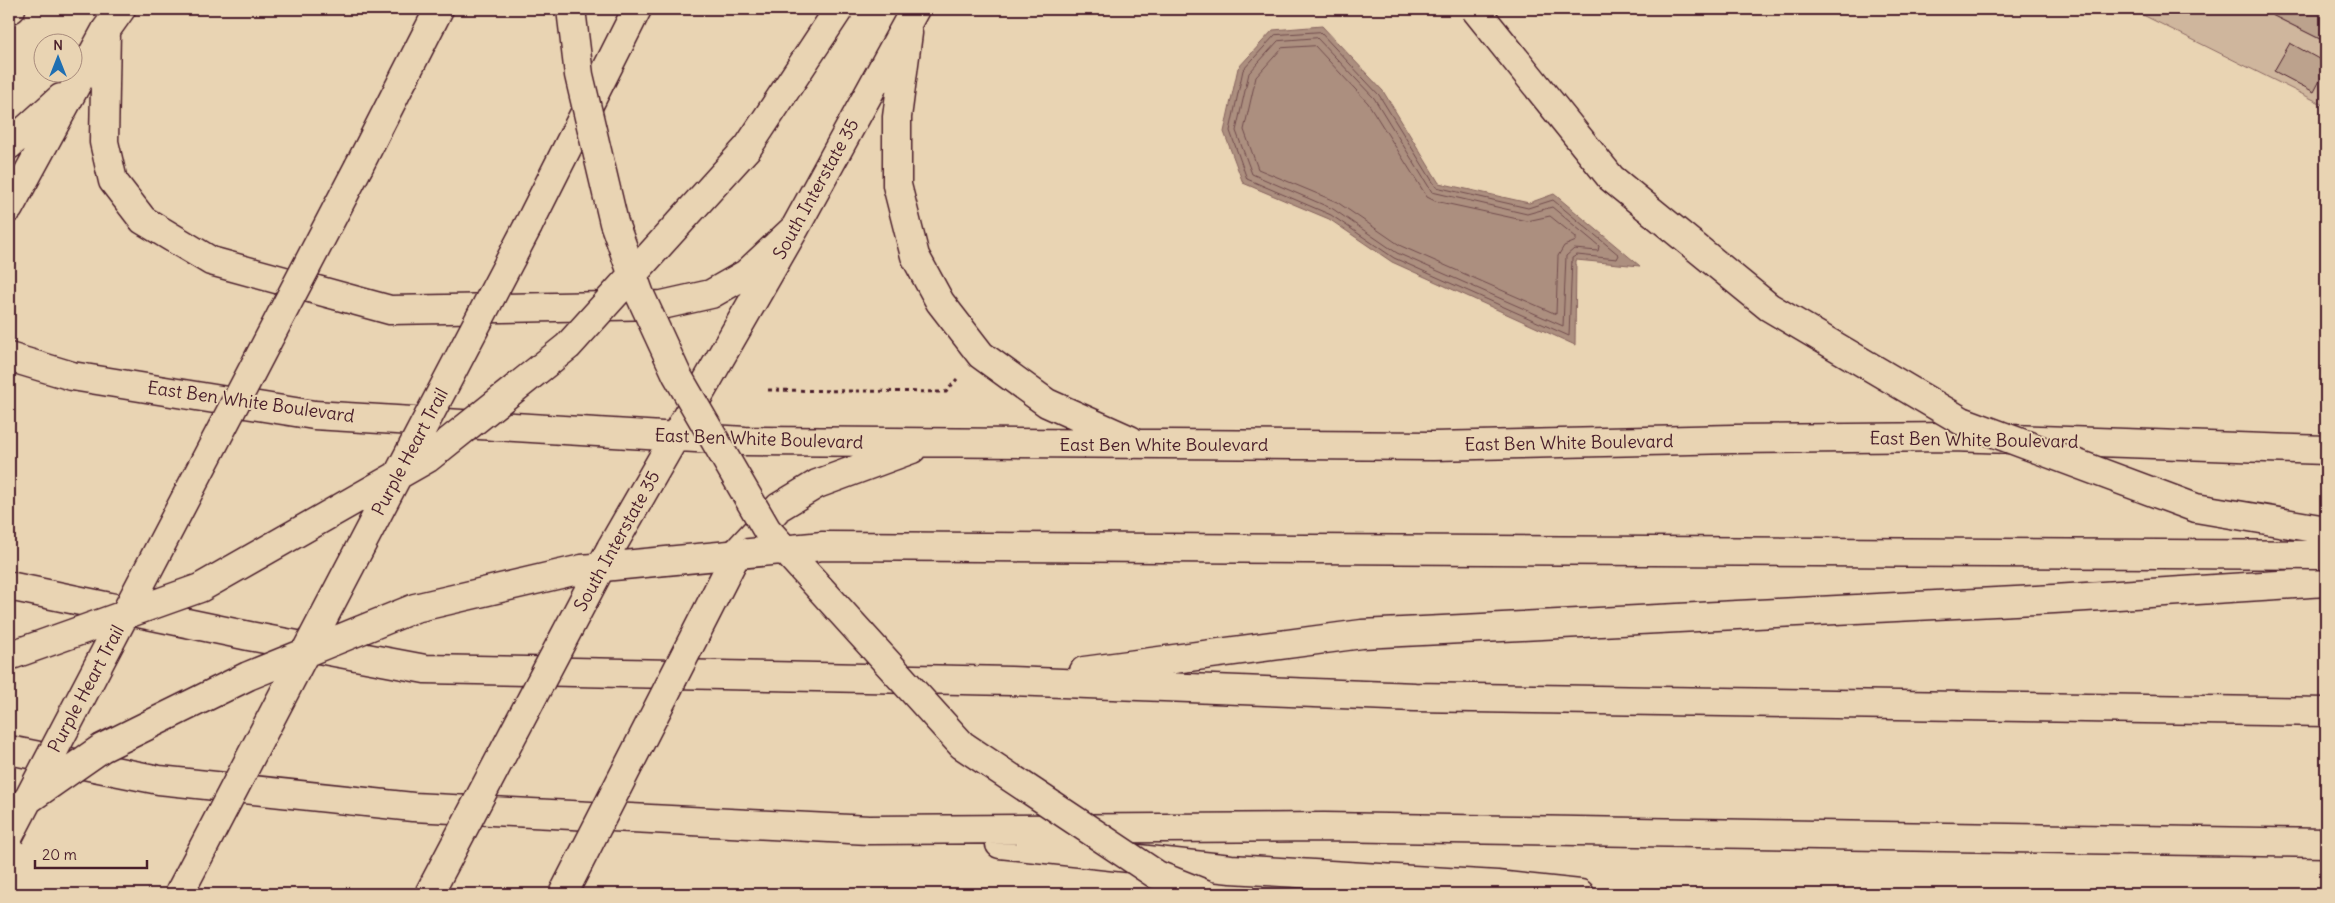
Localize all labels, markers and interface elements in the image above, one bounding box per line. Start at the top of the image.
north arrow [32,32,82,82]
text: N [53,36,63,54]
street label: South Interstate 35 [767,114,864,263]
street label: East Ben White Boulevard [146,376,356,427]
street label: Purple Heart Trail [366,384,453,519]
street label: East Ben White Boulevard [654,423,864,454]
street label: East Ben White Boulevard [1869,426,2079,453]
street label: East Ben White Boulevard [1464,429,1674,456]
street label: East Ben White Boulevard [1060,433,1269,456]
street label: South Interstate 35 [568,466,665,615]
street label: Purple Heart Trail [42,621,129,756]
scale bar [35,838,148,870]
text: 20 m [42,845,77,864]

